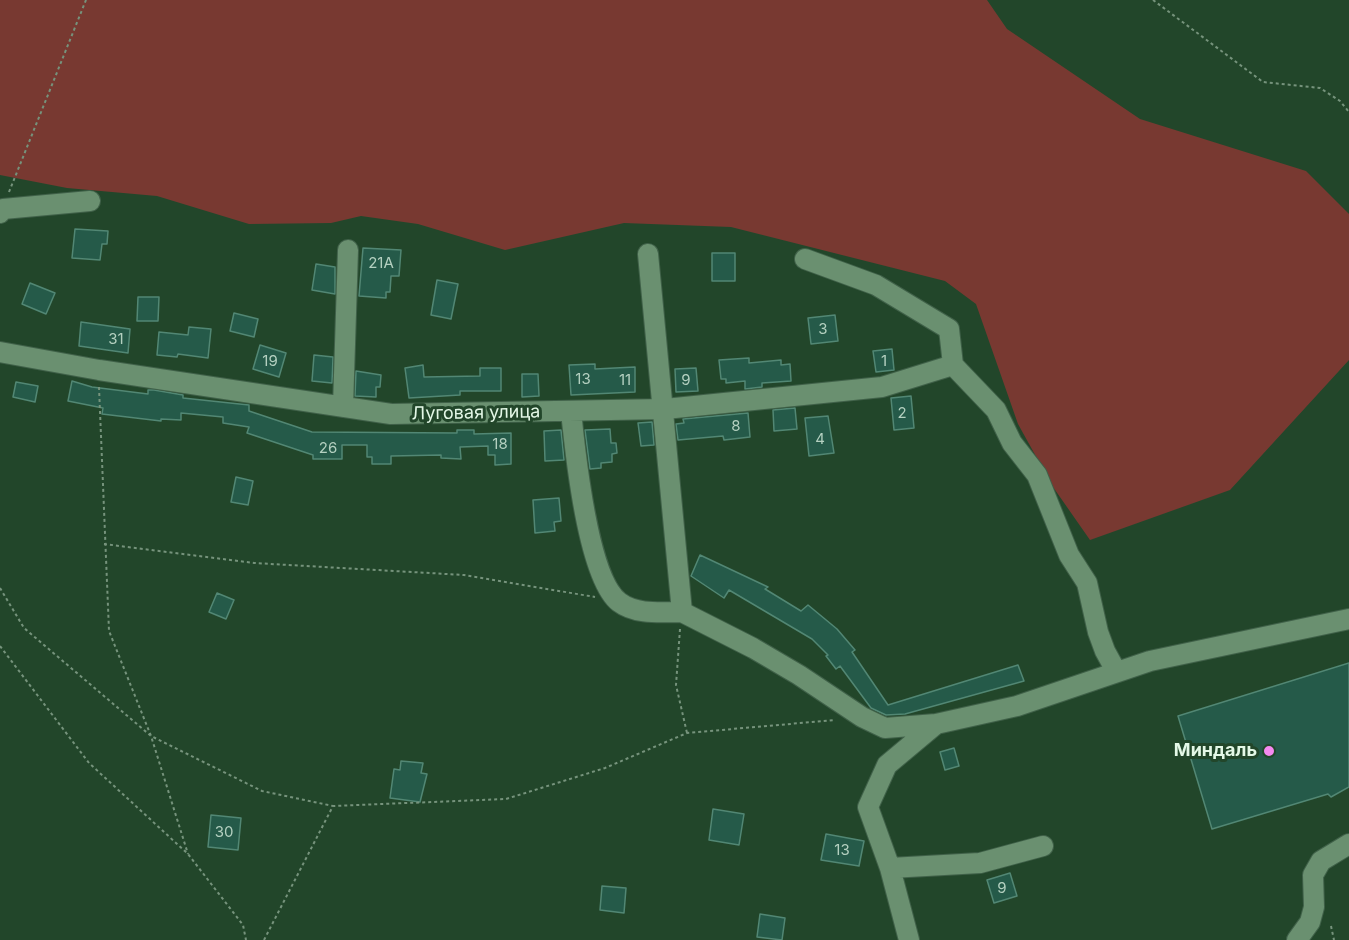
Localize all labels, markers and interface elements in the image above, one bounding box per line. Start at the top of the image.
house number: 21А [368,254,394,272]
house number: 3 [818,320,828,338]
house number: 31 [108,330,124,348]
house number: 19 [262,352,278,370]
house number: 1 [881,352,887,370]
house number: 13 [575,370,591,388]
house number: 11 [619,371,631,389]
house number: 9 [681,371,691,389]
street label: Луговая улица [412,401,540,425]
house number: 2 [897,404,907,422]
house number: 8 [731,417,741,435]
house number: 4 [815,430,825,448]
house number: 18 [492,435,508,453]
house number: 26 [319,439,337,457]
place label: Миндаль [1174,740,1257,762]
marker: Миндаль [1262,744,1276,758]
house number: 30 [215,823,233,841]
house number: 13 [834,841,850,859]
house number: 9 [997,879,1007,897]

